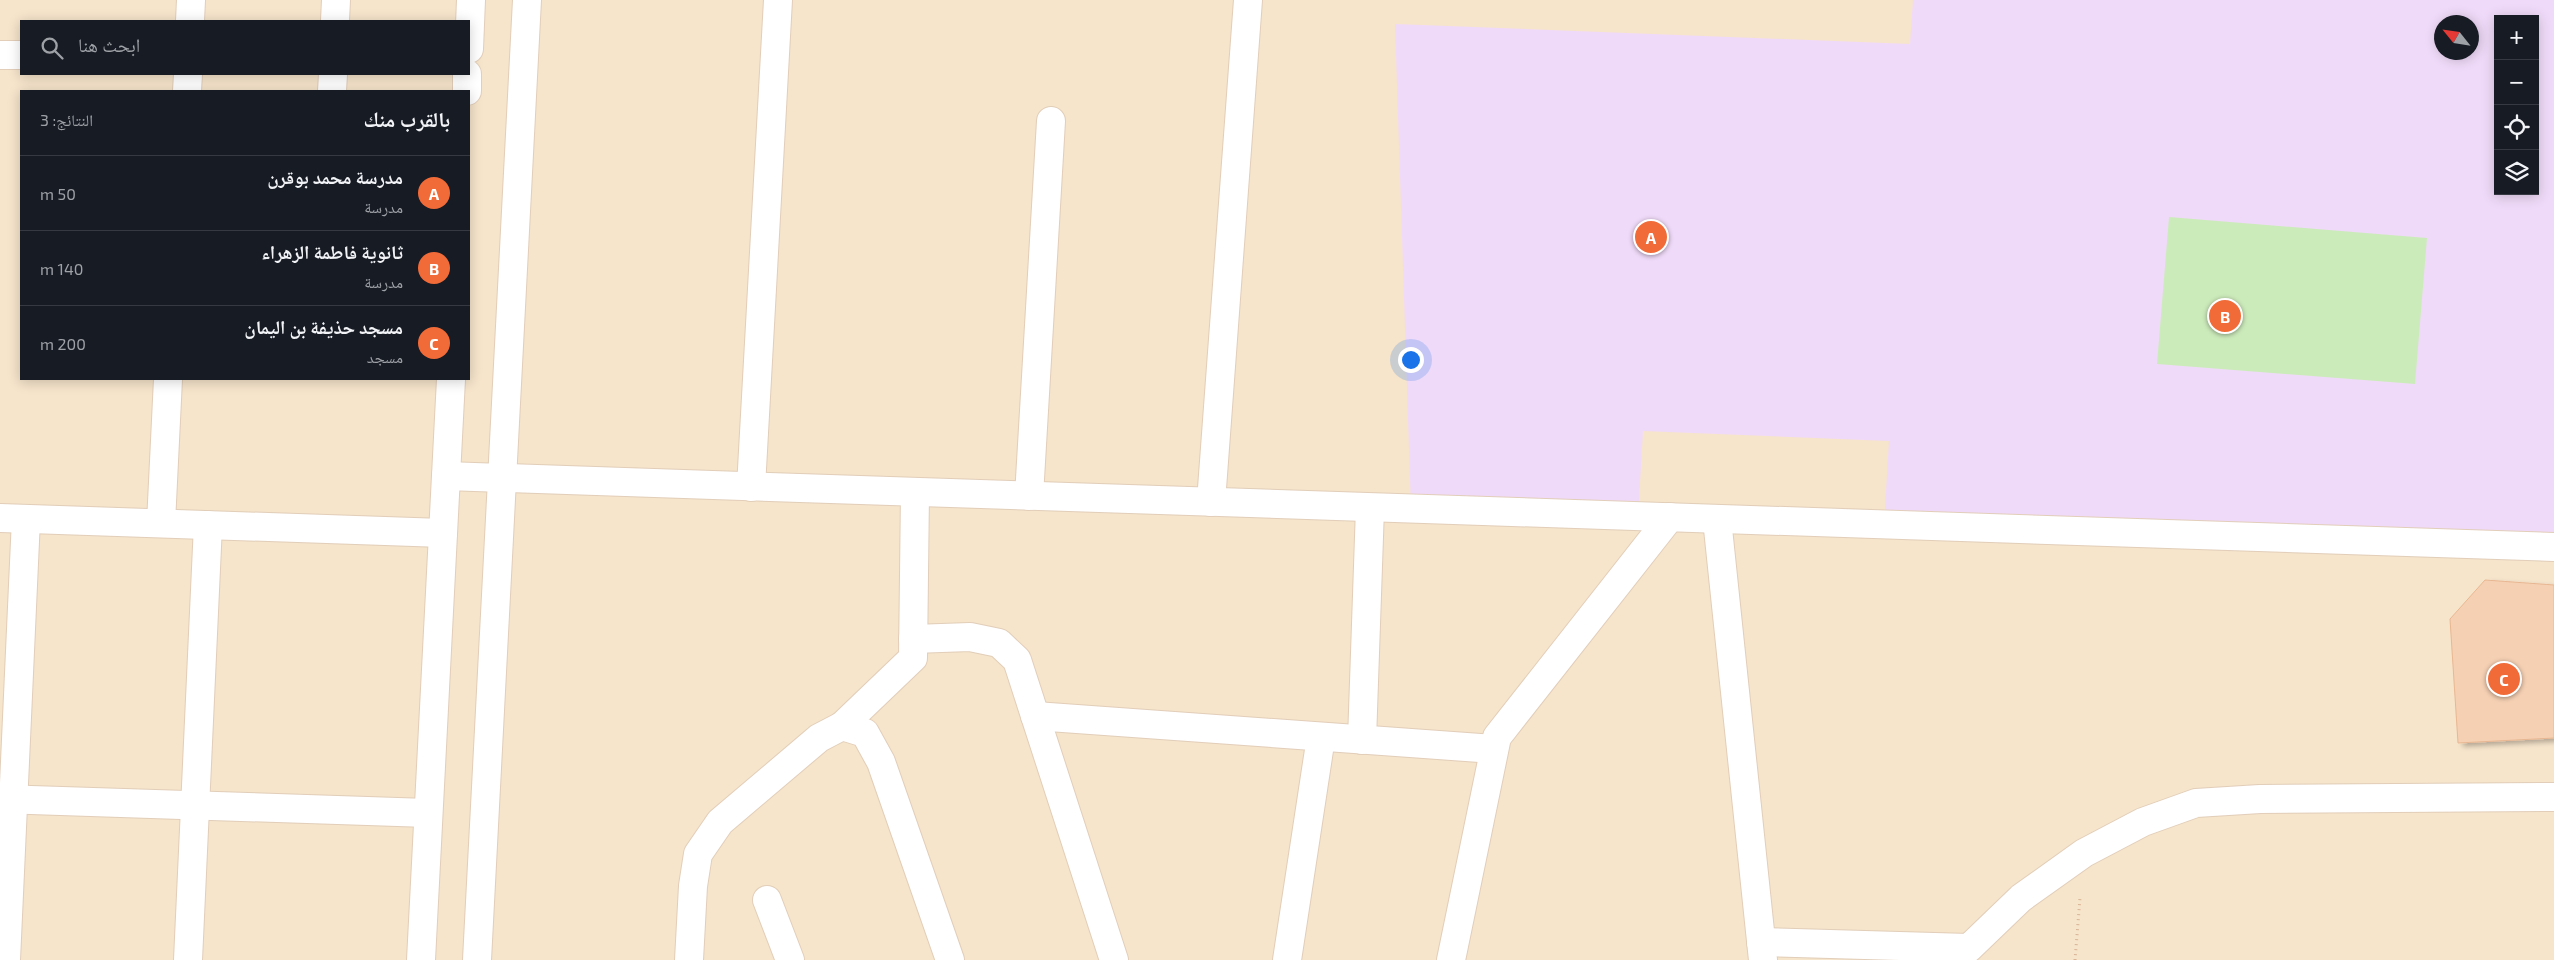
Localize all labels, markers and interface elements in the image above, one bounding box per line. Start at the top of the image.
north arrow [2434,15,2479,60]
map controls [2494,15,2539,195]
button: + [2494,15,2539,60]
search box [20,20,470,75]
text: ابحث هنا [78,33,140,56]
icon: search [38,34,66,62]
button: − [2494,60,2539,105]
button: locate [2494,105,2539,150]
text: بالقرب منك [364,106,450,131]
text: النتائج: 3 [40,110,93,129]
button: layers [2494,150,2539,195]
text: مدرسة محمد بوقرن [267,165,403,188]
text: 50 m [40,184,76,203]
text: A [429,184,439,203]
text: مدرسة [364,197,403,216]
pin: A [1635,218,1667,256]
text: ثانوية فاطمة الزهراء [261,240,403,263]
text: 140 m [40,259,83,278]
text: B [429,259,439,278]
text: مدرسة [364,272,403,291]
pin: B [2209,297,2241,335]
text: مسجد حذيفة بن اليمان [244,315,403,338]
text: 200 m [40,334,86,353]
text: C [429,334,439,353]
text: مسجد [367,347,403,366]
your location [1398,347,1424,373]
pin: C [2488,660,2520,698]

